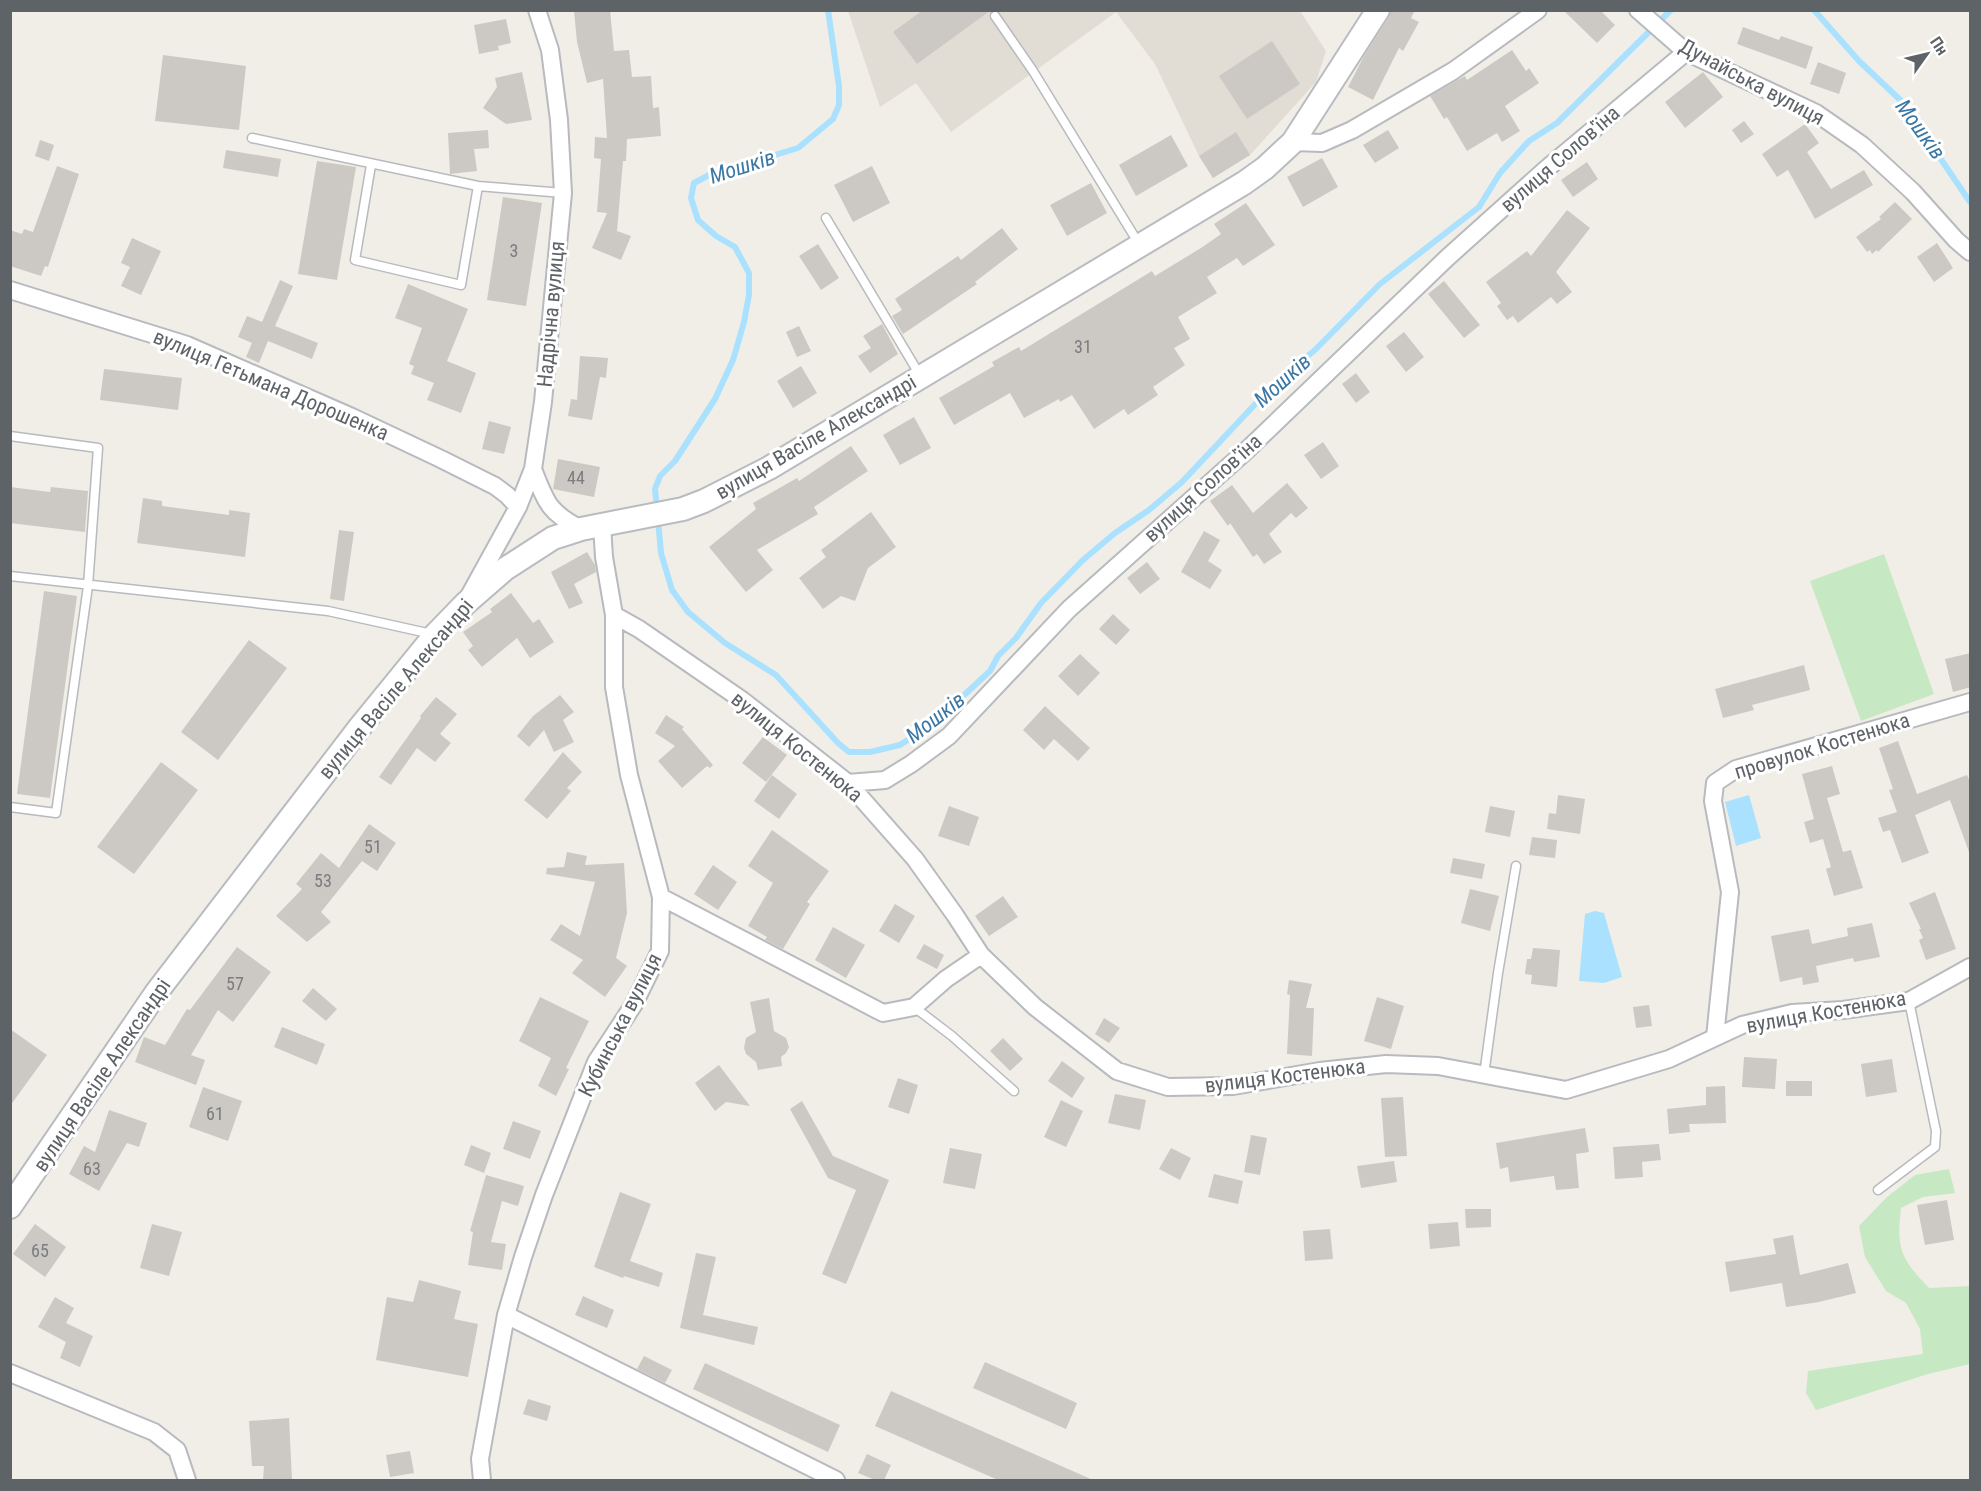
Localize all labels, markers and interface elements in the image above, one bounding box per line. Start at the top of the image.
north arrow [1897,24,1957,84]
text: Пн [1926,33,1952,59]
street label: Дунайська вулиця [1676,34,1828,130]
water label: Мошків [1891,95,1951,164]
street label: вулиця Солов'їна [1496,101,1624,217]
water label: Мошків [706,144,778,189]
house number: 3 [510,240,518,261]
street label: Надрічна вулиця [533,240,569,388]
street label: вулиця Гетьмана Дорошенка [150,324,392,446]
house number: 31 [1074,336,1092,357]
water label: Мошків [1249,348,1316,412]
street label: вулиця Васіле Александрі [712,370,920,504]
street label: вулиця Солов'їна [1139,429,1267,547]
house number: 44 [567,467,585,488]
street label: вулиця Васіле Александрі [314,594,478,784]
street label: вулиця Костенюка [727,687,867,807]
water label: Мошків [901,687,970,748]
street label: провулок Костенюка [1732,708,1912,784]
house number: 51 [364,836,382,857]
house number: 53 [314,870,332,891]
street label: Кубинська вулиця [574,949,666,1101]
house number: 57 [226,973,244,994]
street label: вулиця Васіле Александрі [28,974,176,1176]
street label: вулиця Костенюка [1744,986,1908,1038]
street label: вулиця Костенюка [1203,1054,1367,1098]
house number: 61 [206,1103,224,1124]
house number: 63 [83,1158,101,1179]
house number: 65 [31,1240,49,1261]

